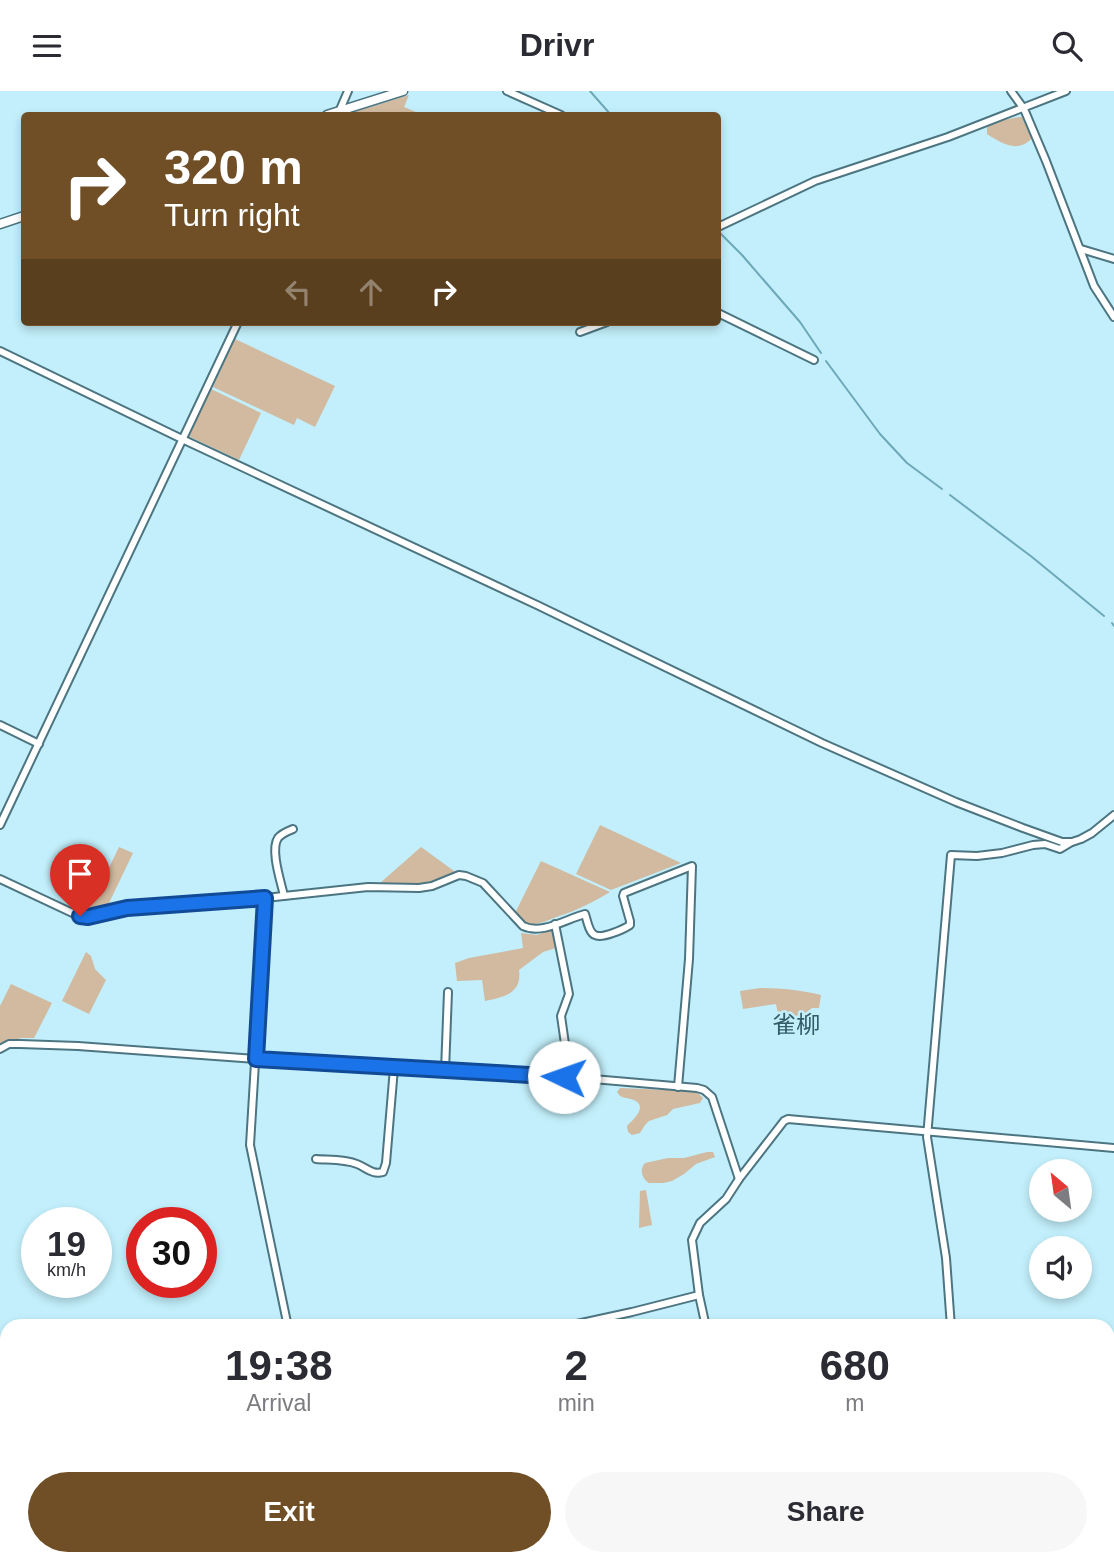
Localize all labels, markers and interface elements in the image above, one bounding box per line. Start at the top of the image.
icon: menu [28,27,66,65]
text: Drivr [520,27,594,63]
icon: search [1048,27,1086,65]
icon: right [49,140,140,231]
text: 320 m [164,140,303,194]
text: Turn right [164,197,300,233]
icon: left [279,273,317,311]
icon: ahead [352,273,390,311]
icon: right [425,273,463,311]
pin [50,844,110,916]
icon: arrive [61,855,99,893]
district label: 雀柳 [772,1011,820,1038]
position arrow [527,1040,601,1114]
north arrow [1029,1159,1092,1221]
map controls [1029,1159,1092,1299]
speed limit sign: 30 [126,1207,217,1298]
text: 19 [47,1224,86,1263]
button: sound [1029,1236,1092,1299]
text: km/h [47,1260,86,1280]
text: 19:38 [225,1342,333,1389]
text: 2 [564,1342,588,1389]
text: 680 [820,1342,890,1389]
text: Arrival [246,1390,311,1416]
text: min [558,1390,595,1416]
text: m [845,1390,864,1416]
button: Exit [28,1472,551,1552]
button: Share [565,1472,1087,1552]

